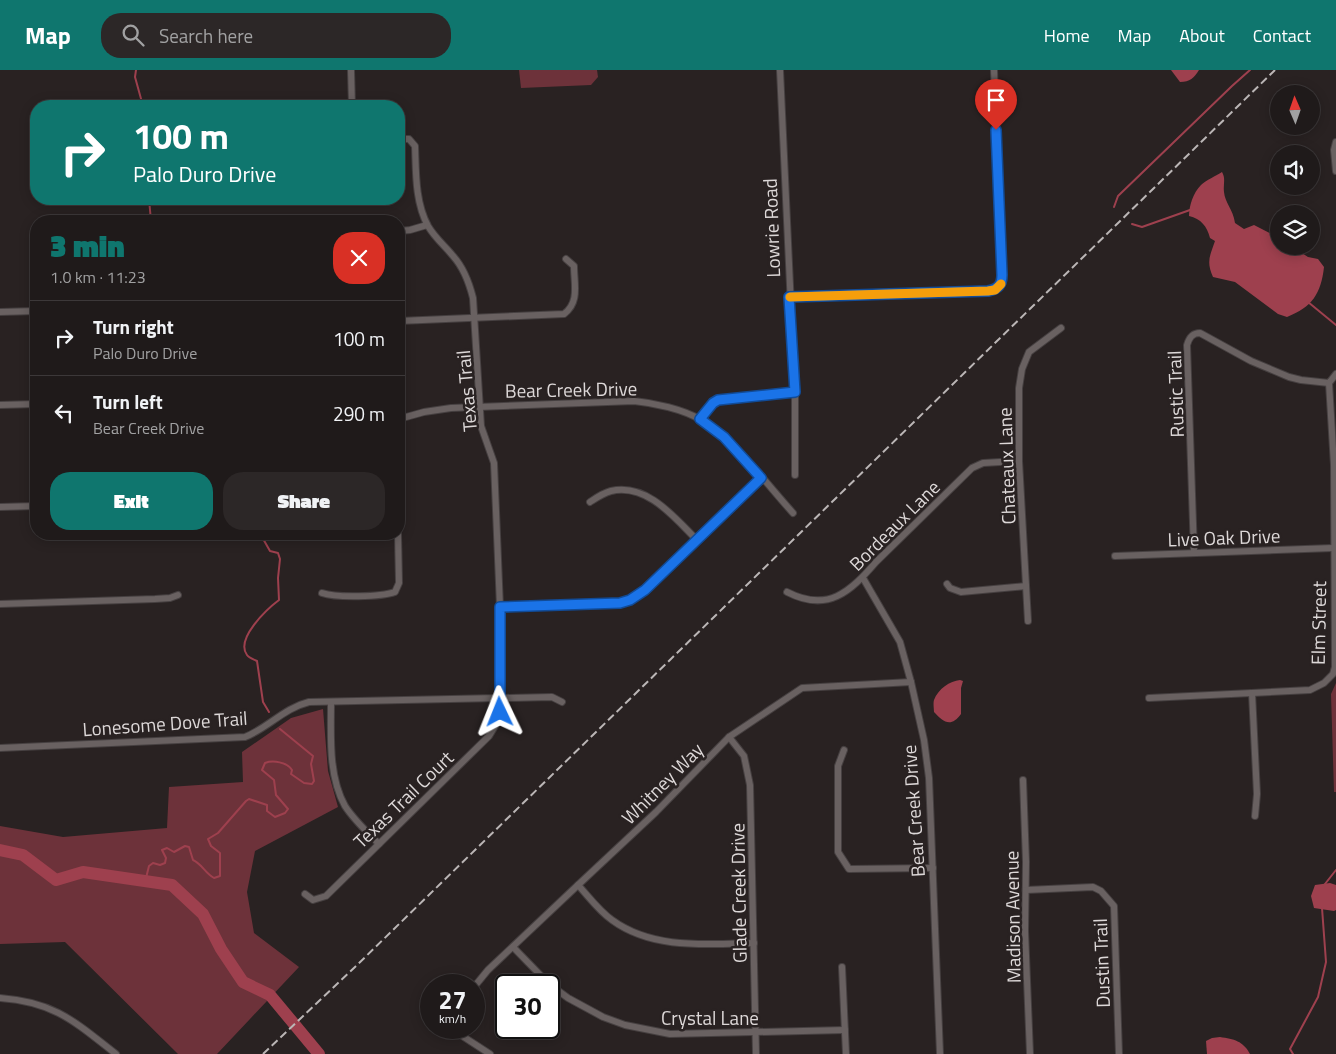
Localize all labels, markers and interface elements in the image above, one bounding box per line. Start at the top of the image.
search box [101,13,451,58]
text: Map [25,17,71,53]
icon: search [119,21,147,49]
text: Search here [159,21,253,50]
text: Home [1044,22,1090,49]
text: Map [1118,22,1151,49]
text: About [1179,22,1225,49]
text: Contact [1253,22,1311,49]
pin [975,79,1017,130]
north arrow [1270,85,1320,135]
map controls [1270,85,1320,255]
icon: arrive [982,86,1010,114]
text: 100 m [133,109,229,163]
icon: right [50,120,115,185]
button: sound [1270,145,1320,195]
text: Palo Duro Drive [133,157,276,191]
street label: Lowrie Road [755,178,787,278]
button: layers [1270,205,1320,255]
text: 3 min [50,223,125,269]
button: close [333,232,385,284]
text: 1.0 km · 11:23 [50,265,146,289]
text: Turn right [93,312,174,341]
icon: right [50,324,78,352]
text: 100 m [333,324,385,353]
text: Palo Duro Drive [93,341,197,365]
street label: Texas Trail [448,349,484,433]
street label: Rustic Trail [1159,350,1191,438]
street label: Bear Creek Drive [505,373,637,405]
text: Turn left [93,387,163,416]
icon: left [50,399,78,427]
text: 290 m [333,399,385,428]
street label: Chateaux Lane [989,407,1023,525]
text: Bear Creek Drive [93,416,204,440]
button: Exit [50,472,213,530]
button: Share [223,472,385,530]
street label: Bordeaux Lane [842,473,946,577]
street label: Live Oak Drive [1167,521,1281,553]
street label: Elm Street [1303,580,1333,665]
position arrow [473,685,525,737]
street label: Lonesome Dove Trail [82,703,248,743]
street label: Whitney Way [614,735,710,831]
street label: Texas Trail Court [346,743,460,854]
street label: Bear Creek Drive [894,744,932,878]
street label: Glade Creek Drive [722,823,754,963]
street label: Madison Avenue [996,851,1028,983]
street label: Dustin Trail [1085,918,1117,1008]
speed limit sign: 30 [495,974,560,1039]
text: 27 [438,981,467,1019]
street label: Crystal Lane [661,1003,759,1032]
text: km/h [439,1009,466,1028]

